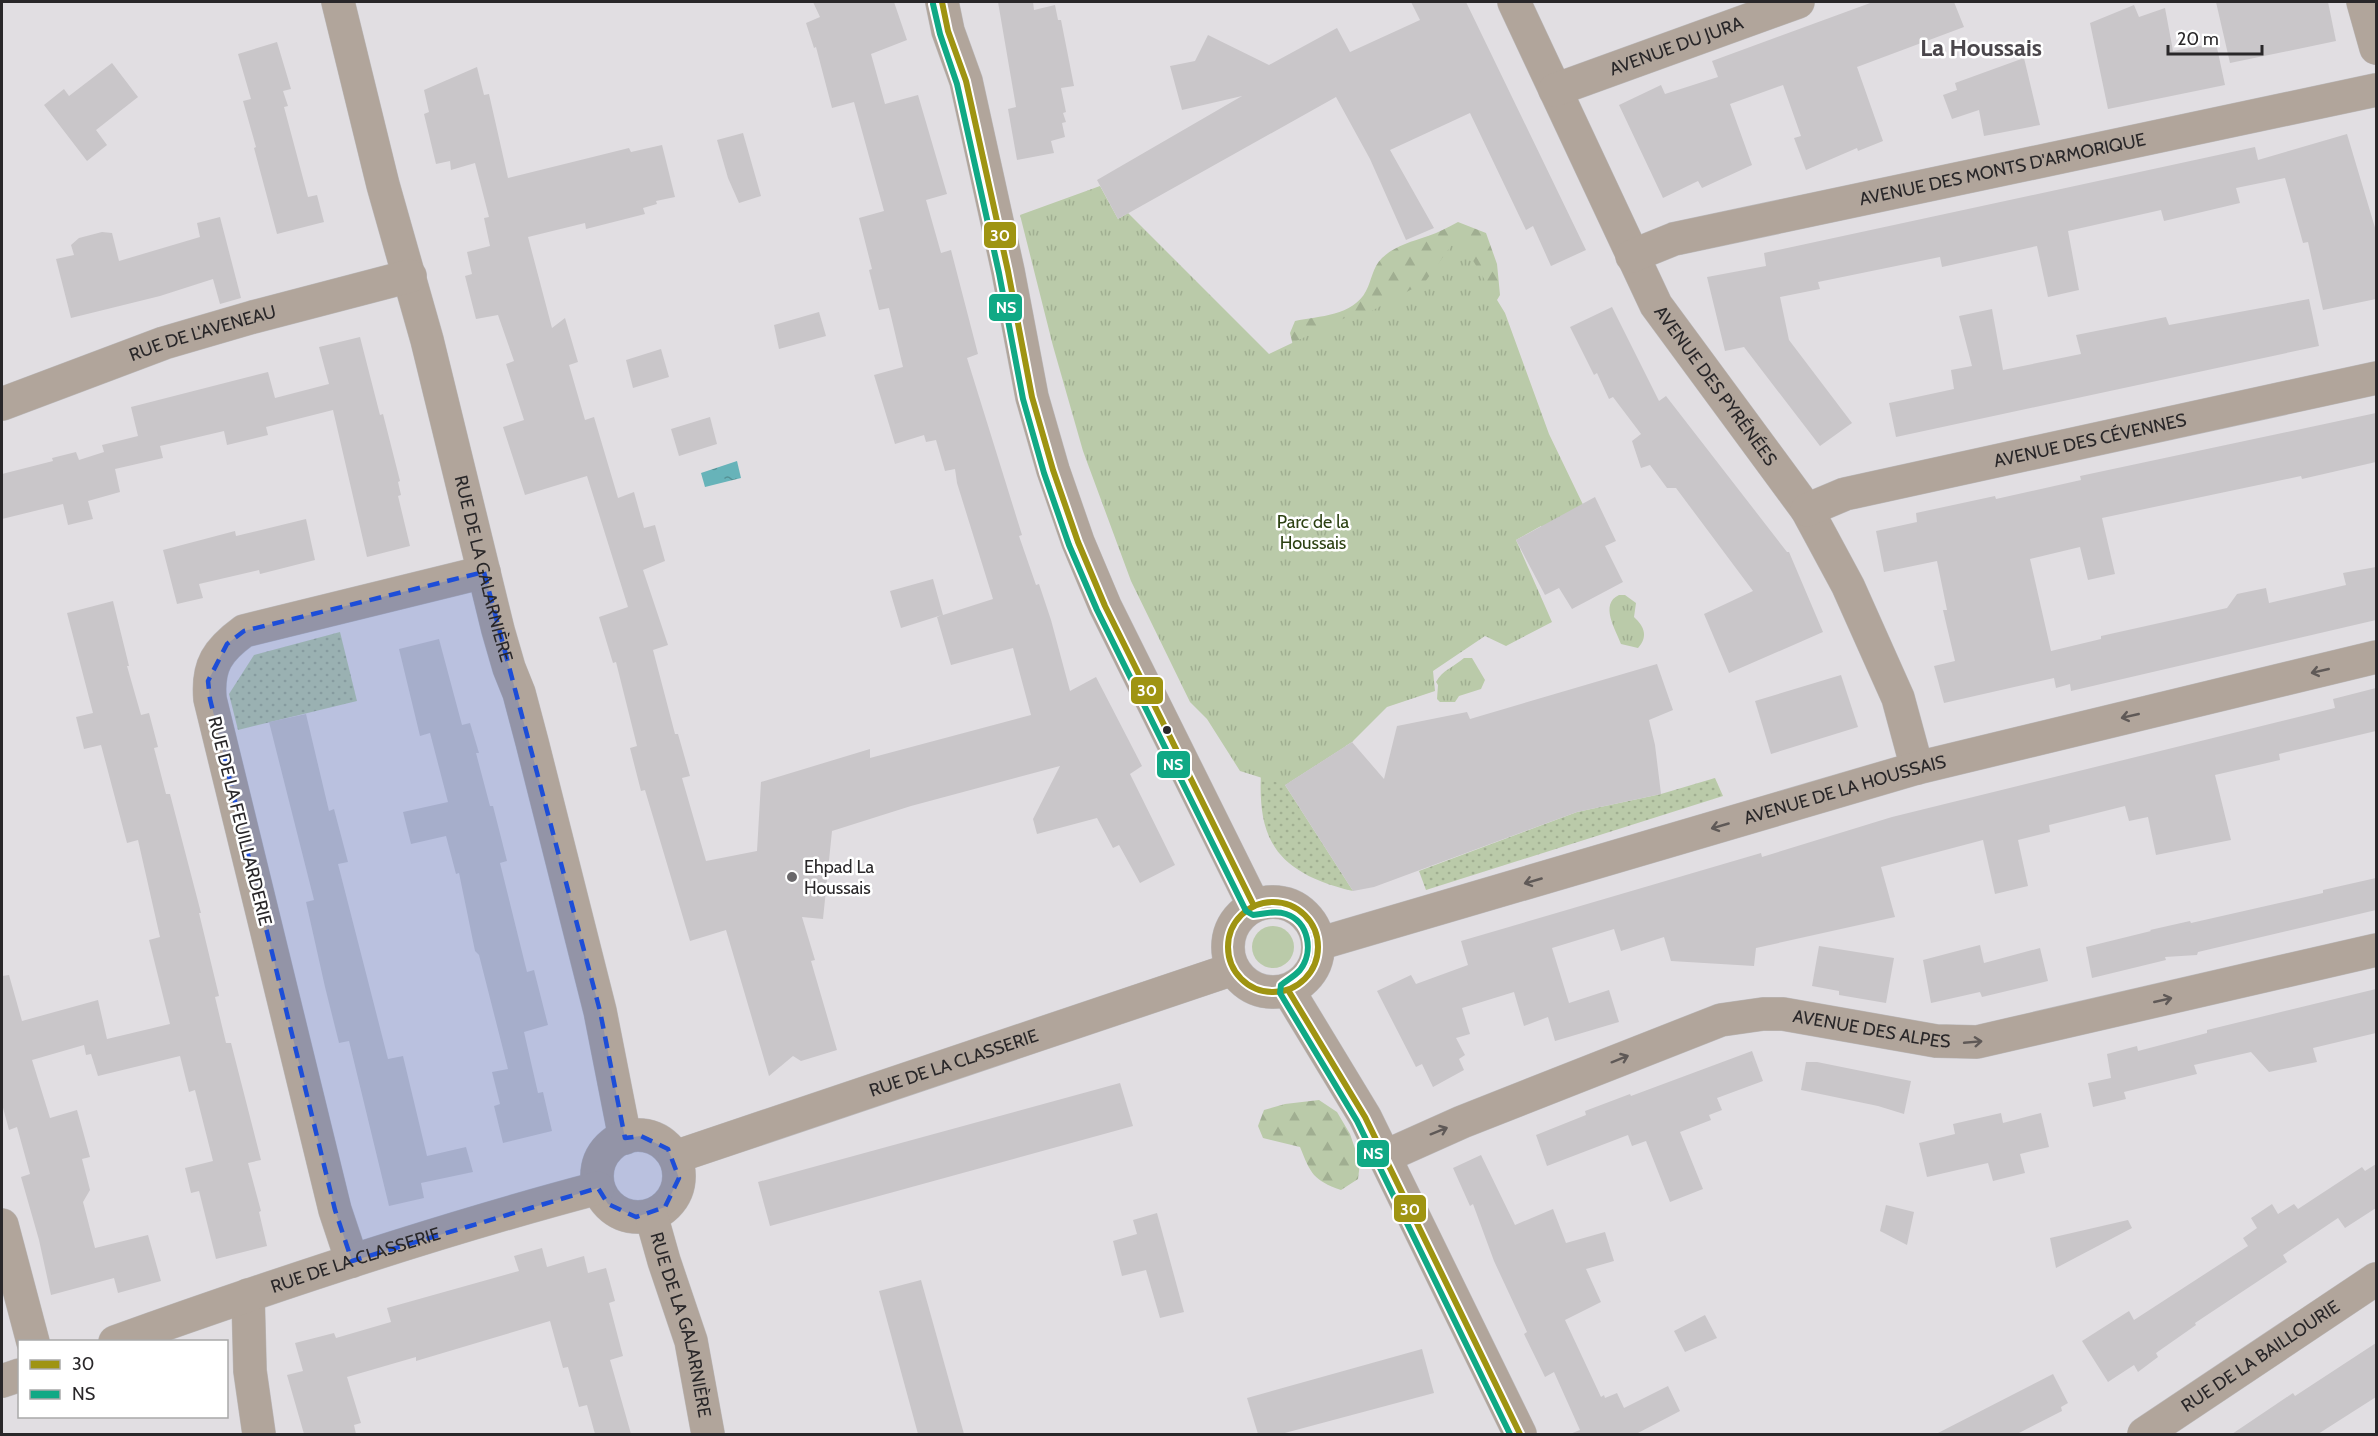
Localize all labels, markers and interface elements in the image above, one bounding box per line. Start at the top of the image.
street label: AVENUE DU JURA [1606,12,1746,80]
scale bar [2168,18,2262,56]
text: 20 m [2177,28,2219,50]
district label: La Houssais [1920,33,2042,62]
street label: AVENUE DES MONTS D'ARMORIQUE [1857,128,2148,210]
line badge: 30 [983,221,1017,249]
text: 30 [990,226,1010,245]
line badge: NS [988,293,1023,322]
text: NS [996,298,1016,317]
street label: RUE DE L'AVENEAU [126,300,278,366]
street label: AVENUE DES PYRÉNÉES [1649,302,1782,470]
street label: AVENUE DES CÉVENNES [1992,409,2188,472]
street label: RUE DE LA GALARNIÈRE [450,473,518,664]
park label: Parc de la Houssais [1277,511,1350,554]
one-way arrow [2310,665,2329,677]
line badge: 30 [1130,676,1164,705]
text: 30 [1137,681,1157,700]
one-way arrow [2121,711,2140,722]
street label: RUE DE LA FEUILLARDERIE [203,714,277,928]
unlabelled marker [1161,724,1173,736]
line badge: NS [1156,750,1191,779]
street label: AVENUE DE LA HOUSSAIS [1741,750,1948,829]
text: NS [1163,755,1183,774]
one-way arrow [1711,821,1730,832]
place label: Ehpad La Houssais [804,856,874,899]
marker: Ehpad La Houssais [785,870,799,884]
one-way arrow [1524,876,1543,887]
one-way arrow [2153,994,2172,1005]
street label: AVENUE DES ALPES [1791,1005,1951,1053]
street label: RUE DE LA CLASSERIE [866,1024,1041,1102]
one-way arrow [1962,1036,1982,1047]
one-way arrow [1610,1053,1629,1064]
one-way arrow [1429,1125,1448,1136]
line badge: NS [1356,1139,1390,1168]
text: NS [1363,1144,1383,1163]
line badge: 30 [1393,1194,1427,1223]
text: 30 [1400,1200,1420,1219]
street label: RUE DE LA CLASSERIE [268,1223,443,1298]
street label: RUE DE LA GALARNIÈRE [645,1230,716,1419]
street label: RUE DE LA BAILLOURIE [2177,1295,2344,1417]
legend [18,1340,228,1418]
text: 30 [72,1353,94,1375]
text: NS [72,1383,95,1405]

